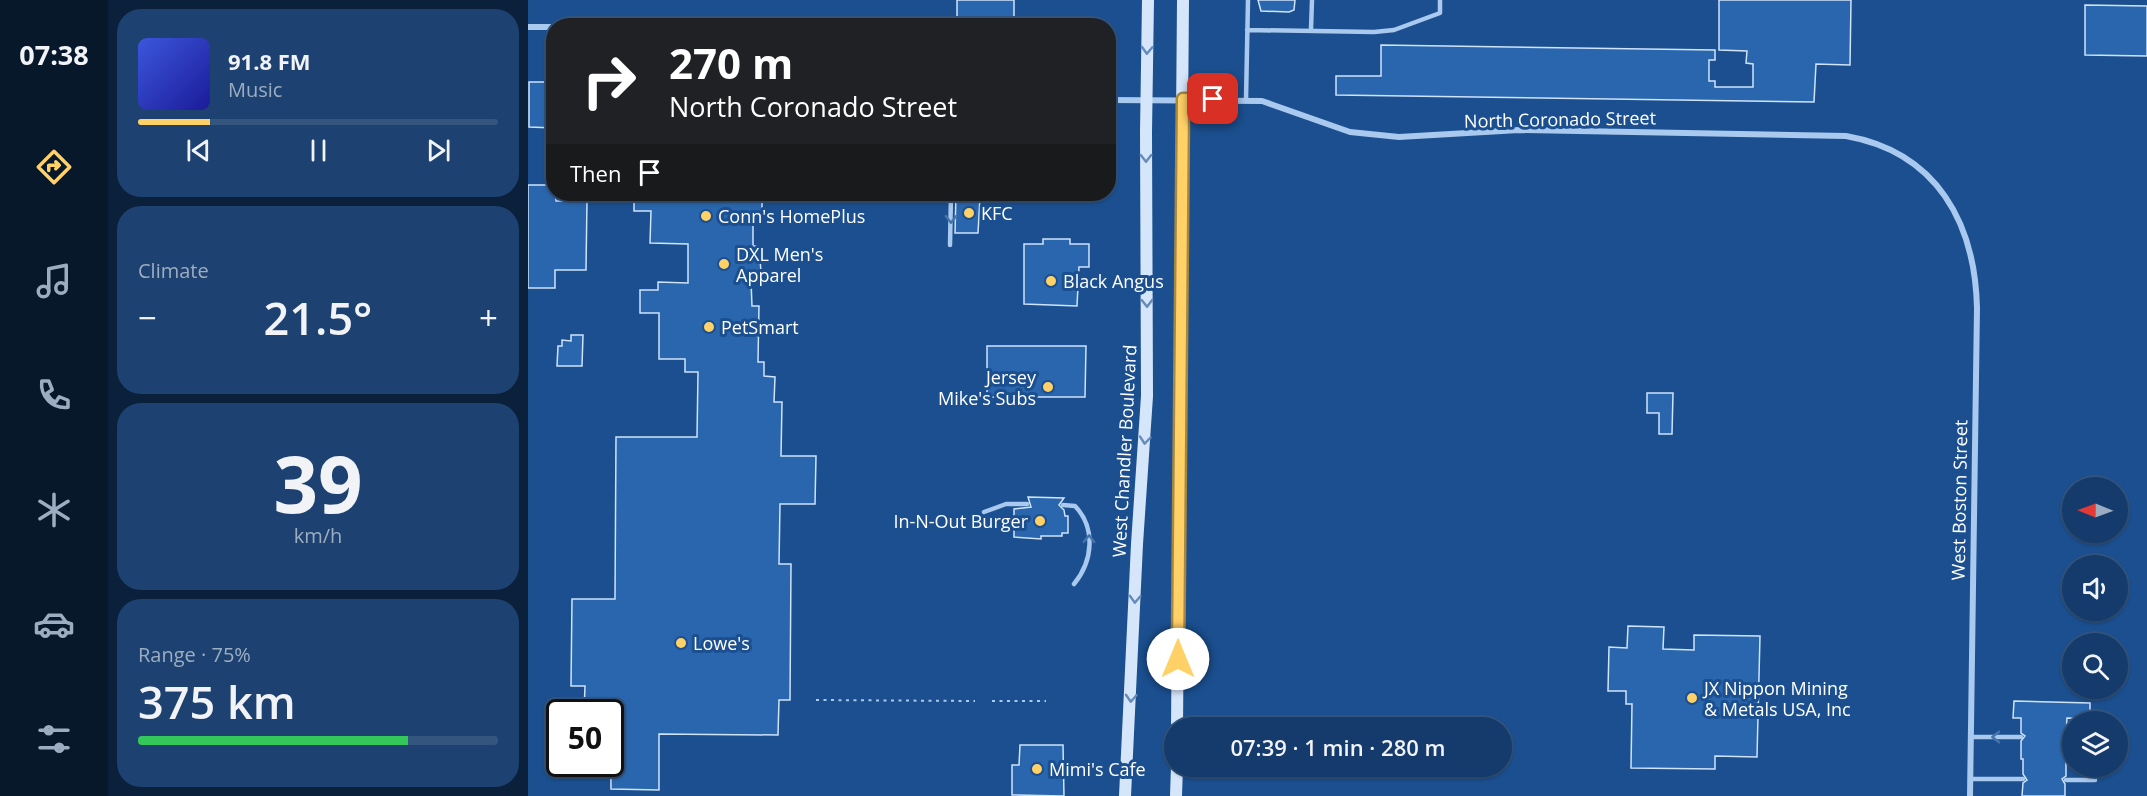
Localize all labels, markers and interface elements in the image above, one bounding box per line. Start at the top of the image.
text: 270 m [669,34,793,91]
text: 07:38 [19,36,89,73]
icon: right [570,42,648,120]
one-way arrow [1141,45,1153,54]
text: 91.8 FM [228,46,311,76]
pin [1187,73,1238,124]
text: Music [228,76,282,103]
icon: arrive [1196,82,1229,115]
text: North Coronado Street [669,88,957,125]
street label: North Coronado Street [1464,105,1656,133]
icon: previous [182,134,215,167]
icon: pause [302,134,335,167]
icon: next [422,134,455,167]
icon: directions [33,146,75,188]
one-way arrow [1140,153,1152,162]
icon: arrive [633,156,666,189]
text: Then [570,158,621,188]
place label: KFC [981,201,1013,225]
place label: Conn's HomePlus [718,204,865,228]
marker: KFC [962,206,976,220]
marker: Conn's HomePlus [699,209,713,223]
one-way arrow [944,215,957,224]
place label: DXL Men's Apparel [736,242,823,287]
text: Climate [138,257,209,284]
marker: DXL Men's Apparel [717,257,731,271]
icon: music [33,260,75,302]
place label: Black Angus [1063,269,1164,293]
marker: Black Angus [1044,274,1058,288]
text: 21.5° [264,287,372,348]
text: − [138,295,157,340]
text: + [479,295,498,340]
one-way arrow [1141,298,1153,307]
place label: PetSmart [721,315,799,339]
marker: PetSmart [702,320,716,334]
street label: West Chandler Boulevard [1106,344,1142,558]
place label: Jersey Mike's Subs [938,365,1037,410]
icon: phone [33,374,75,416]
marker: Jersey Mike's Subs [1041,380,1055,394]
street label: West Boston Street [1946,419,1972,581]
text: 39 [273,430,363,536]
one-way arrow [1139,436,1152,445]
north arrow [2062,477,2128,543]
map controls [2062,477,2128,777]
icon: climate [33,489,75,531]
place label: In-N-Out Burger [893,509,1029,533]
marker: In-N-Out Burger [1033,514,1047,528]
text: km/h [294,522,342,549]
one-way arrow [1083,534,1095,543]
button: sound [2062,555,2128,621]
one-way arrow [1129,594,1141,603]
icon: car [33,603,75,645]
position arrow [1146,627,1210,691]
place label: Lowe's [693,631,750,655]
button: search [2062,633,2128,699]
marker: Lowe's [674,636,688,650]
text: Range · 75% [138,641,251,668]
text: 375 km [138,671,296,732]
place label: JX Nippon Mining & Metals USA, Inc [1702,676,1851,721]
marker: JX Nippon Mining & Metals USA, Inc [1685,691,1699,705]
one-way arrow [1124,694,1137,703]
speed limit sign: 50 [546,699,624,777]
button: layers [2062,711,2128,777]
icon: filters [33,718,75,760]
one-way arrow [1991,731,2000,743]
text: 07:39 · 1 min · 280 m [1230,732,1446,762]
place label: Mimi's Cafe [1049,757,1146,781]
marker: Mimi's Cafe [1030,762,1044,776]

